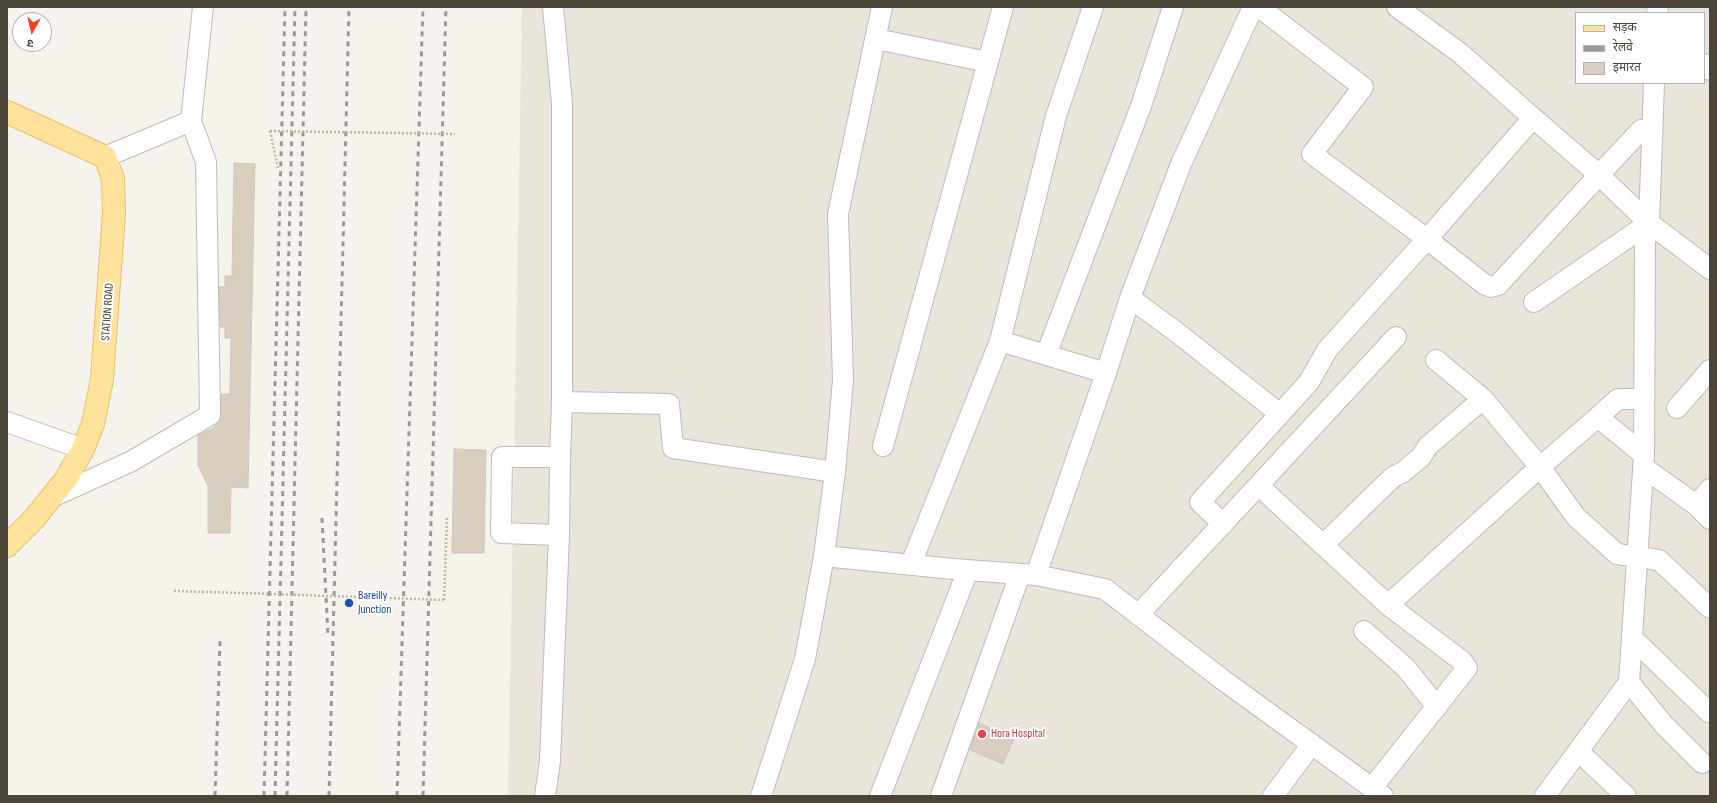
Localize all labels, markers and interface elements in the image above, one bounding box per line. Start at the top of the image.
north arrow [12,12,52,52]
legend [1575,12,1705,84]
text: सड़क [1613,20,1637,35]
text: उ [26,37,34,50]
text: रेलवे [1613,40,1633,55]
text: इमारत [1613,60,1641,75]
street label: STATION ROAD [99,283,117,341]
place label: Bareilly Junction [358,589,391,617]
marker: Bareilly Junction [343,597,355,609]
place label: Hora Hospital [991,727,1045,741]
marker: Hora Hospital [976,728,988,740]

